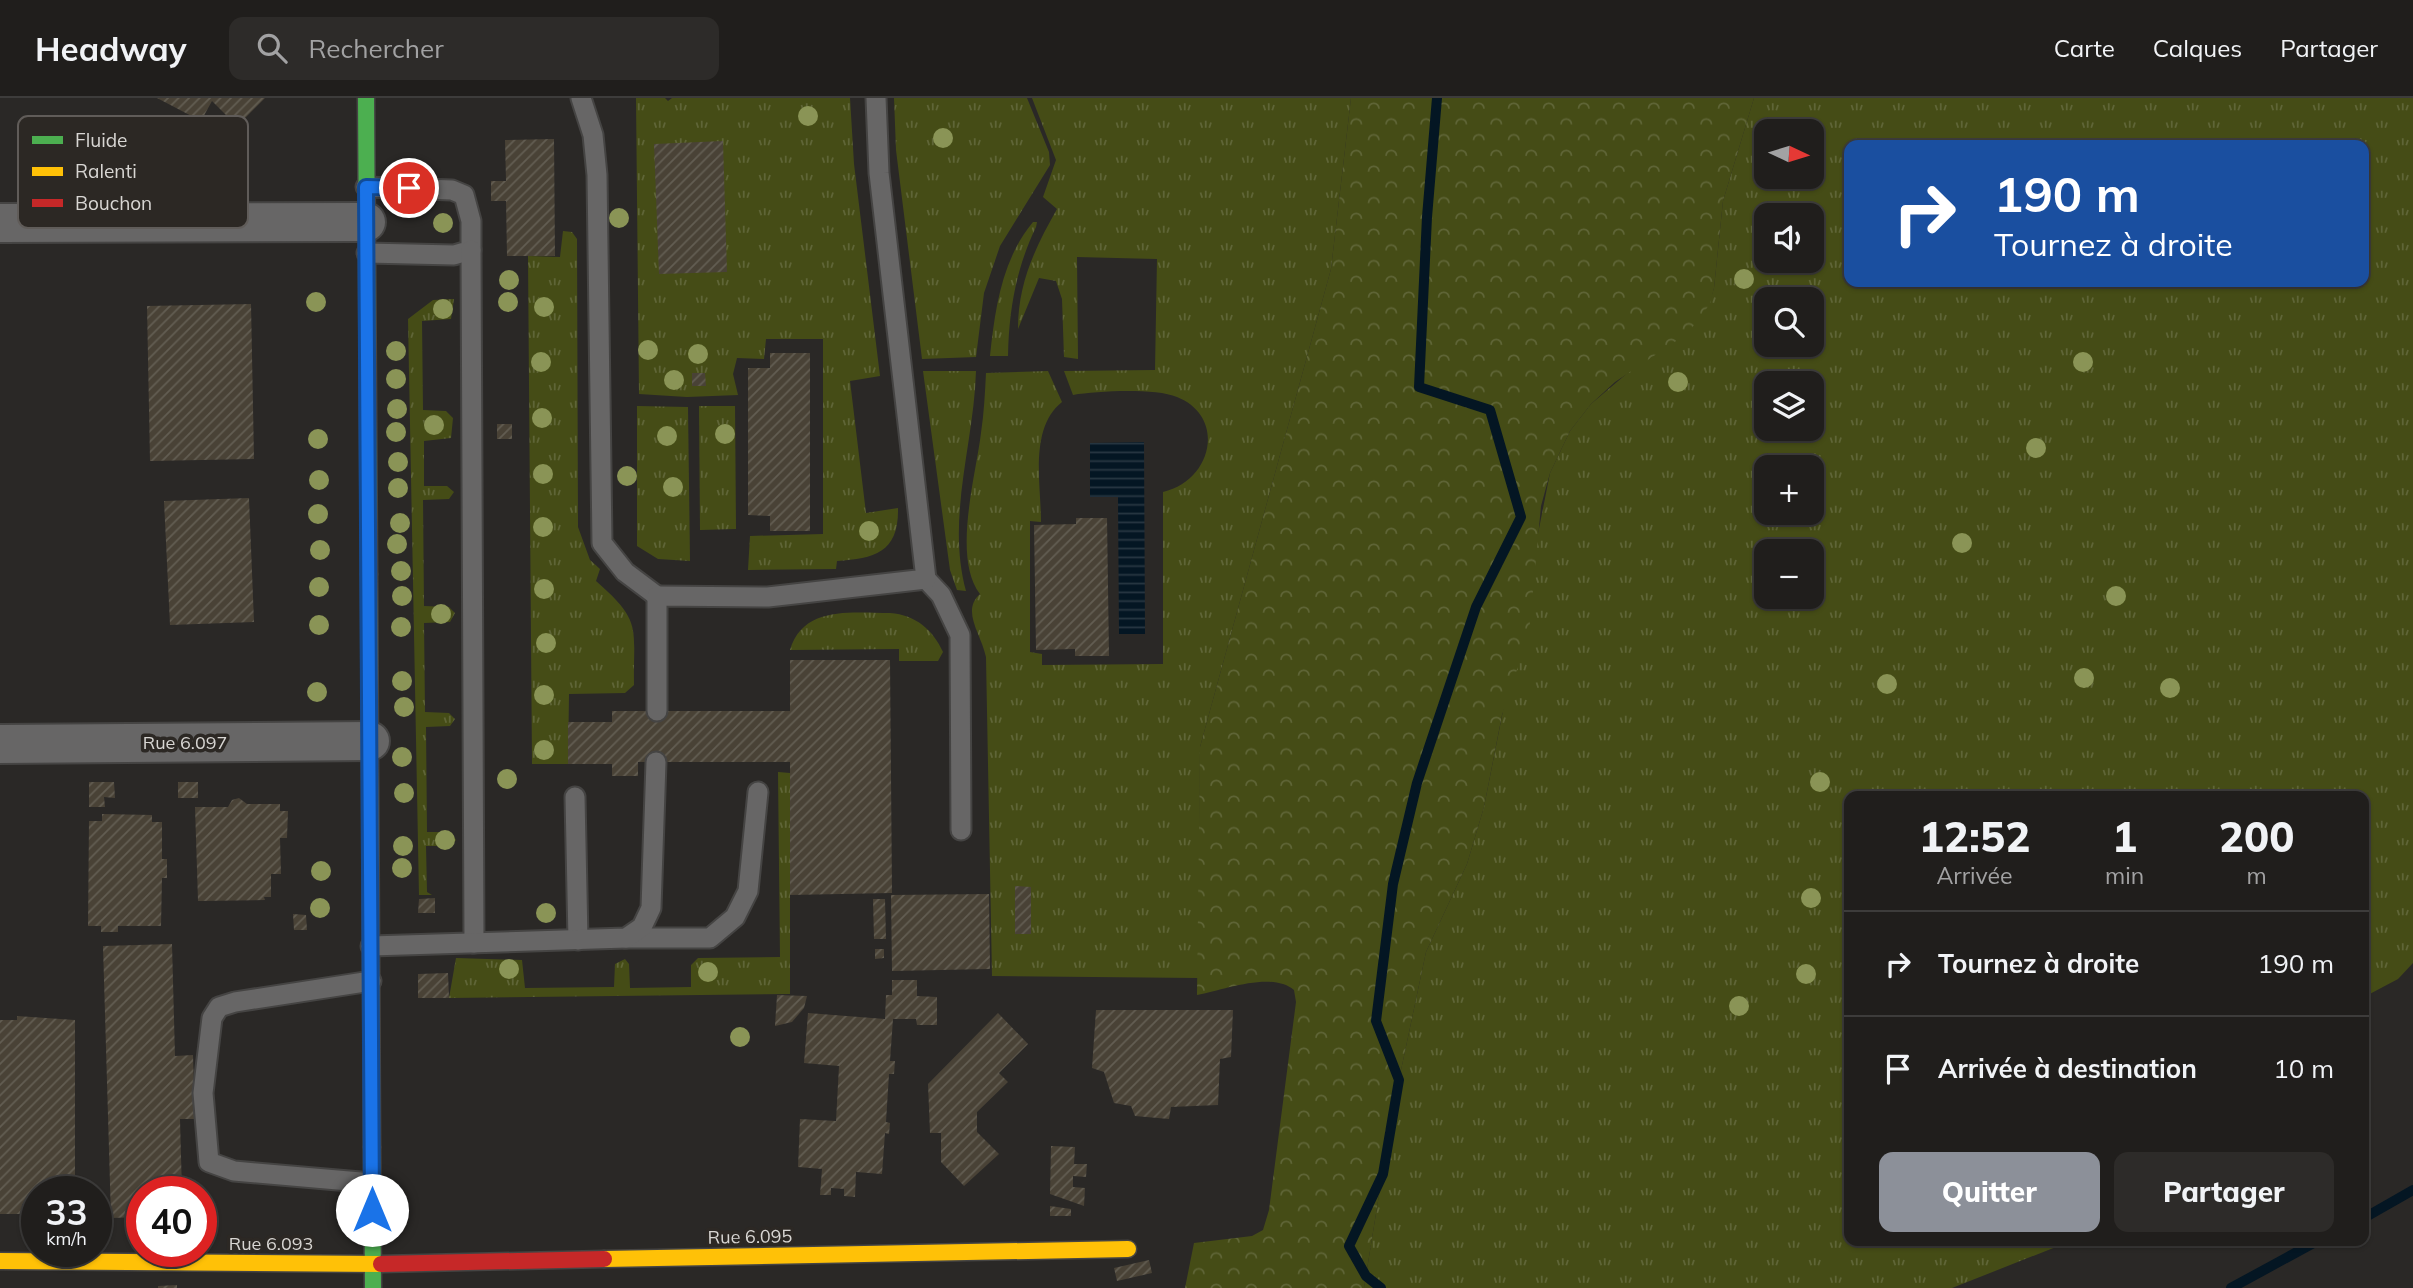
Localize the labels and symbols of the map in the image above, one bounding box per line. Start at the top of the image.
legend [18,116,248,228]
north arrow [1754,119,1824,189]
text: Fluide [75,128,127,152]
pin [379,158,439,218]
text: Ralenti [75,159,137,183]
text: Bouchon [75,191,152,215]
street label: Rue 6.097 [143,731,227,754]
position arrow [335,1173,409,1247]
speed limit sign: 40 [126,1176,217,1267]
street label: Rue 6.095 [707,1224,793,1249]
street label: Rue 6.093 [229,1232,313,1255]

